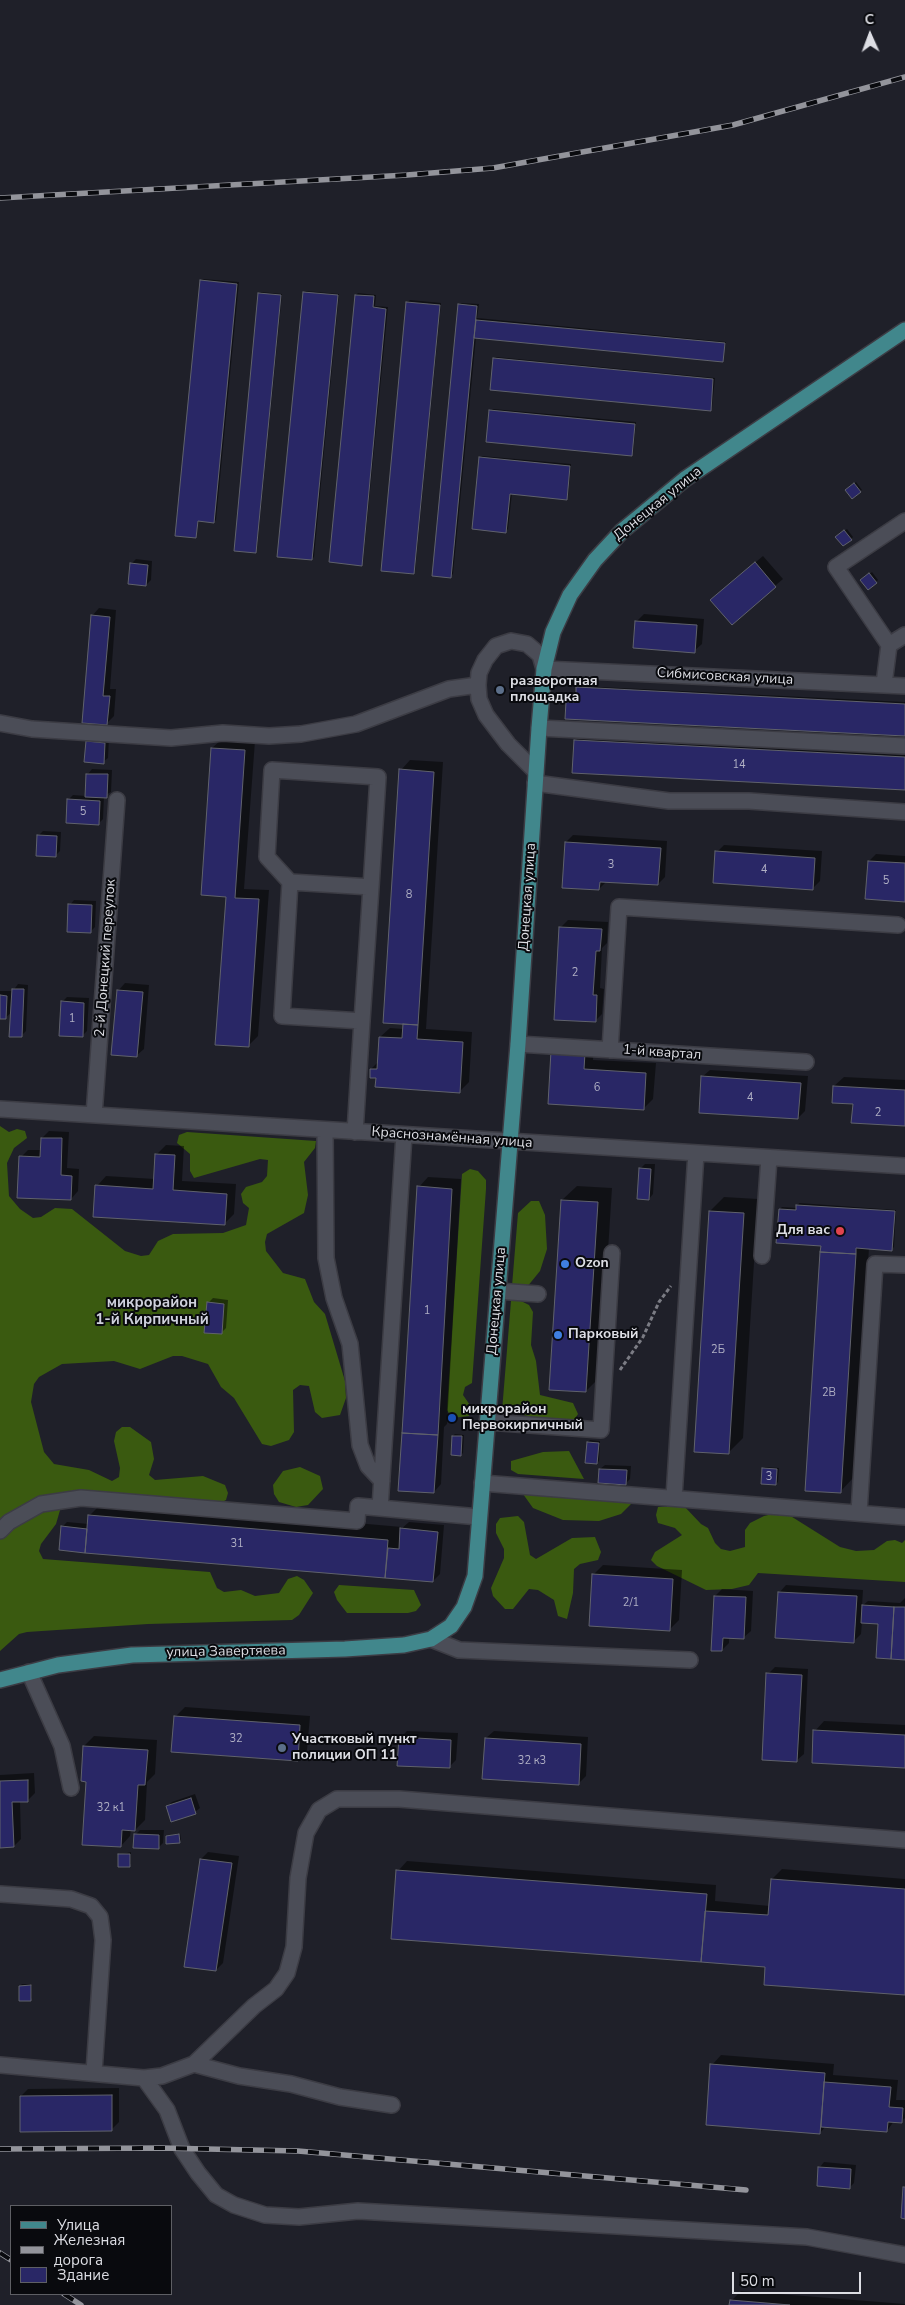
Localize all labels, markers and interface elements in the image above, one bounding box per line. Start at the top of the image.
north arrow [845,10,895,60]
text: С [864,10,875,29]
street label: Донецкая улица [611,463,705,545]
street label: Сибмисовская улица [656,665,794,689]
place label: разворотная площадка [510,674,598,706]
marker: разворотная площадка [494,684,506,696]
house number: 14 [732,758,746,772]
house number: 5 [80,805,86,819]
street label: Донецкая улица [516,842,540,952]
house number: 3 [608,858,614,872]
house number: 4 [761,863,767,877]
house number: 5 [883,874,889,888]
street label: 2-й Донецкий переулок [92,878,120,1038]
house number: 8 [406,888,412,902]
house number: 2 [572,966,578,980]
house number: 1 [69,1012,75,1026]
street label: 1-й квартал [622,1042,702,1064]
house number: 6 [594,1081,600,1095]
house number: 4 [747,1091,753,1105]
house number: 2 [875,1106,881,1120]
street label: Краснознамённая улица [371,1124,533,1152]
place label: Для вас [776,1223,830,1239]
marker: Для вас [834,1225,846,1237]
street label: Донецкая улица [484,1246,510,1356]
place label: Ozon [575,1256,609,1272]
marker: Ozon [559,1258,571,1270]
district label: микрорайон 1-й Кирпичный [95,1294,209,1329]
house number: 1 [424,1304,430,1318]
place label: Парковый [568,1327,639,1343]
marker: Парковый [552,1329,564,1341]
house number: 2Б [711,1343,725,1357]
house number: 2В [822,1386,836,1400]
place label: микрорайон Первокирпичный [462,1402,583,1434]
marker: микрорайон Первокирпичный [446,1412,458,1424]
house number: 3 [766,1470,772,1484]
house number: 31 [230,1537,244,1551]
house number: 2/1 [623,1596,639,1610]
street label: улица Завертяева [166,1643,286,1661]
house number: 32 [229,1732,243,1746]
place label: Участковый пункт полиции ОП 11 [292,1732,417,1764]
marker: Участковый пункт полиции ОП 11 [276,1742,288,1754]
house number: 32 к3 [518,1754,546,1768]
house number: 32 к1 [97,1801,125,1815]
legend [10,2205,172,2295]
text: Улица [57,2215,100,2235]
text: Железная дорога [54,2230,125,2270]
scale bar [735,2262,864,2294]
text: Здание [57,2265,109,2285]
text: 50 m [740,2271,775,2291]

